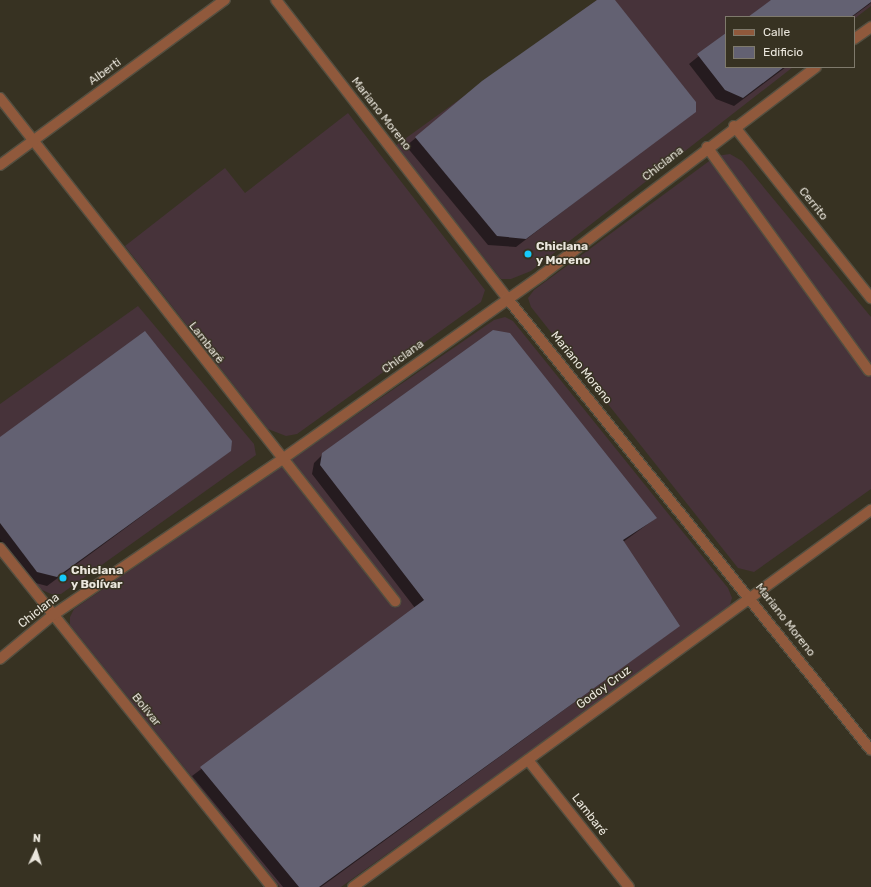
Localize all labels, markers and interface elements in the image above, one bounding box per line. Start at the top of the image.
legend [725,16,855,68]
text: Calle [763,25,790,39]
text: Edificio [763,45,803,59]
street label: Alberti [86,55,124,89]
street label: Mariano Moreno [348,74,414,154]
street label: Chiclana [640,143,686,185]
street label: Cerrito [795,185,831,223]
place label: Chiclana y Moreno [536,240,591,268]
marker: Chiclana y Moreno [523,249,533,259]
street label: Lambaré [185,319,227,367]
street label: Mariano Moreno [547,329,615,407]
street label: Chiclana [379,337,427,377]
place label: Chiclana y Bolívar [71,564,123,592]
marker: Chiclana y Bolívar [58,573,68,583]
street label: Mariano Moreno [752,580,818,660]
street label: Chiclana [16,590,62,632]
street label: Godoy Cruz [574,663,634,713]
street label: Bolívar [128,691,164,729]
street label: Lambaré [568,791,610,839]
north arrow [16,831,56,871]
text: N [32,832,41,845]

